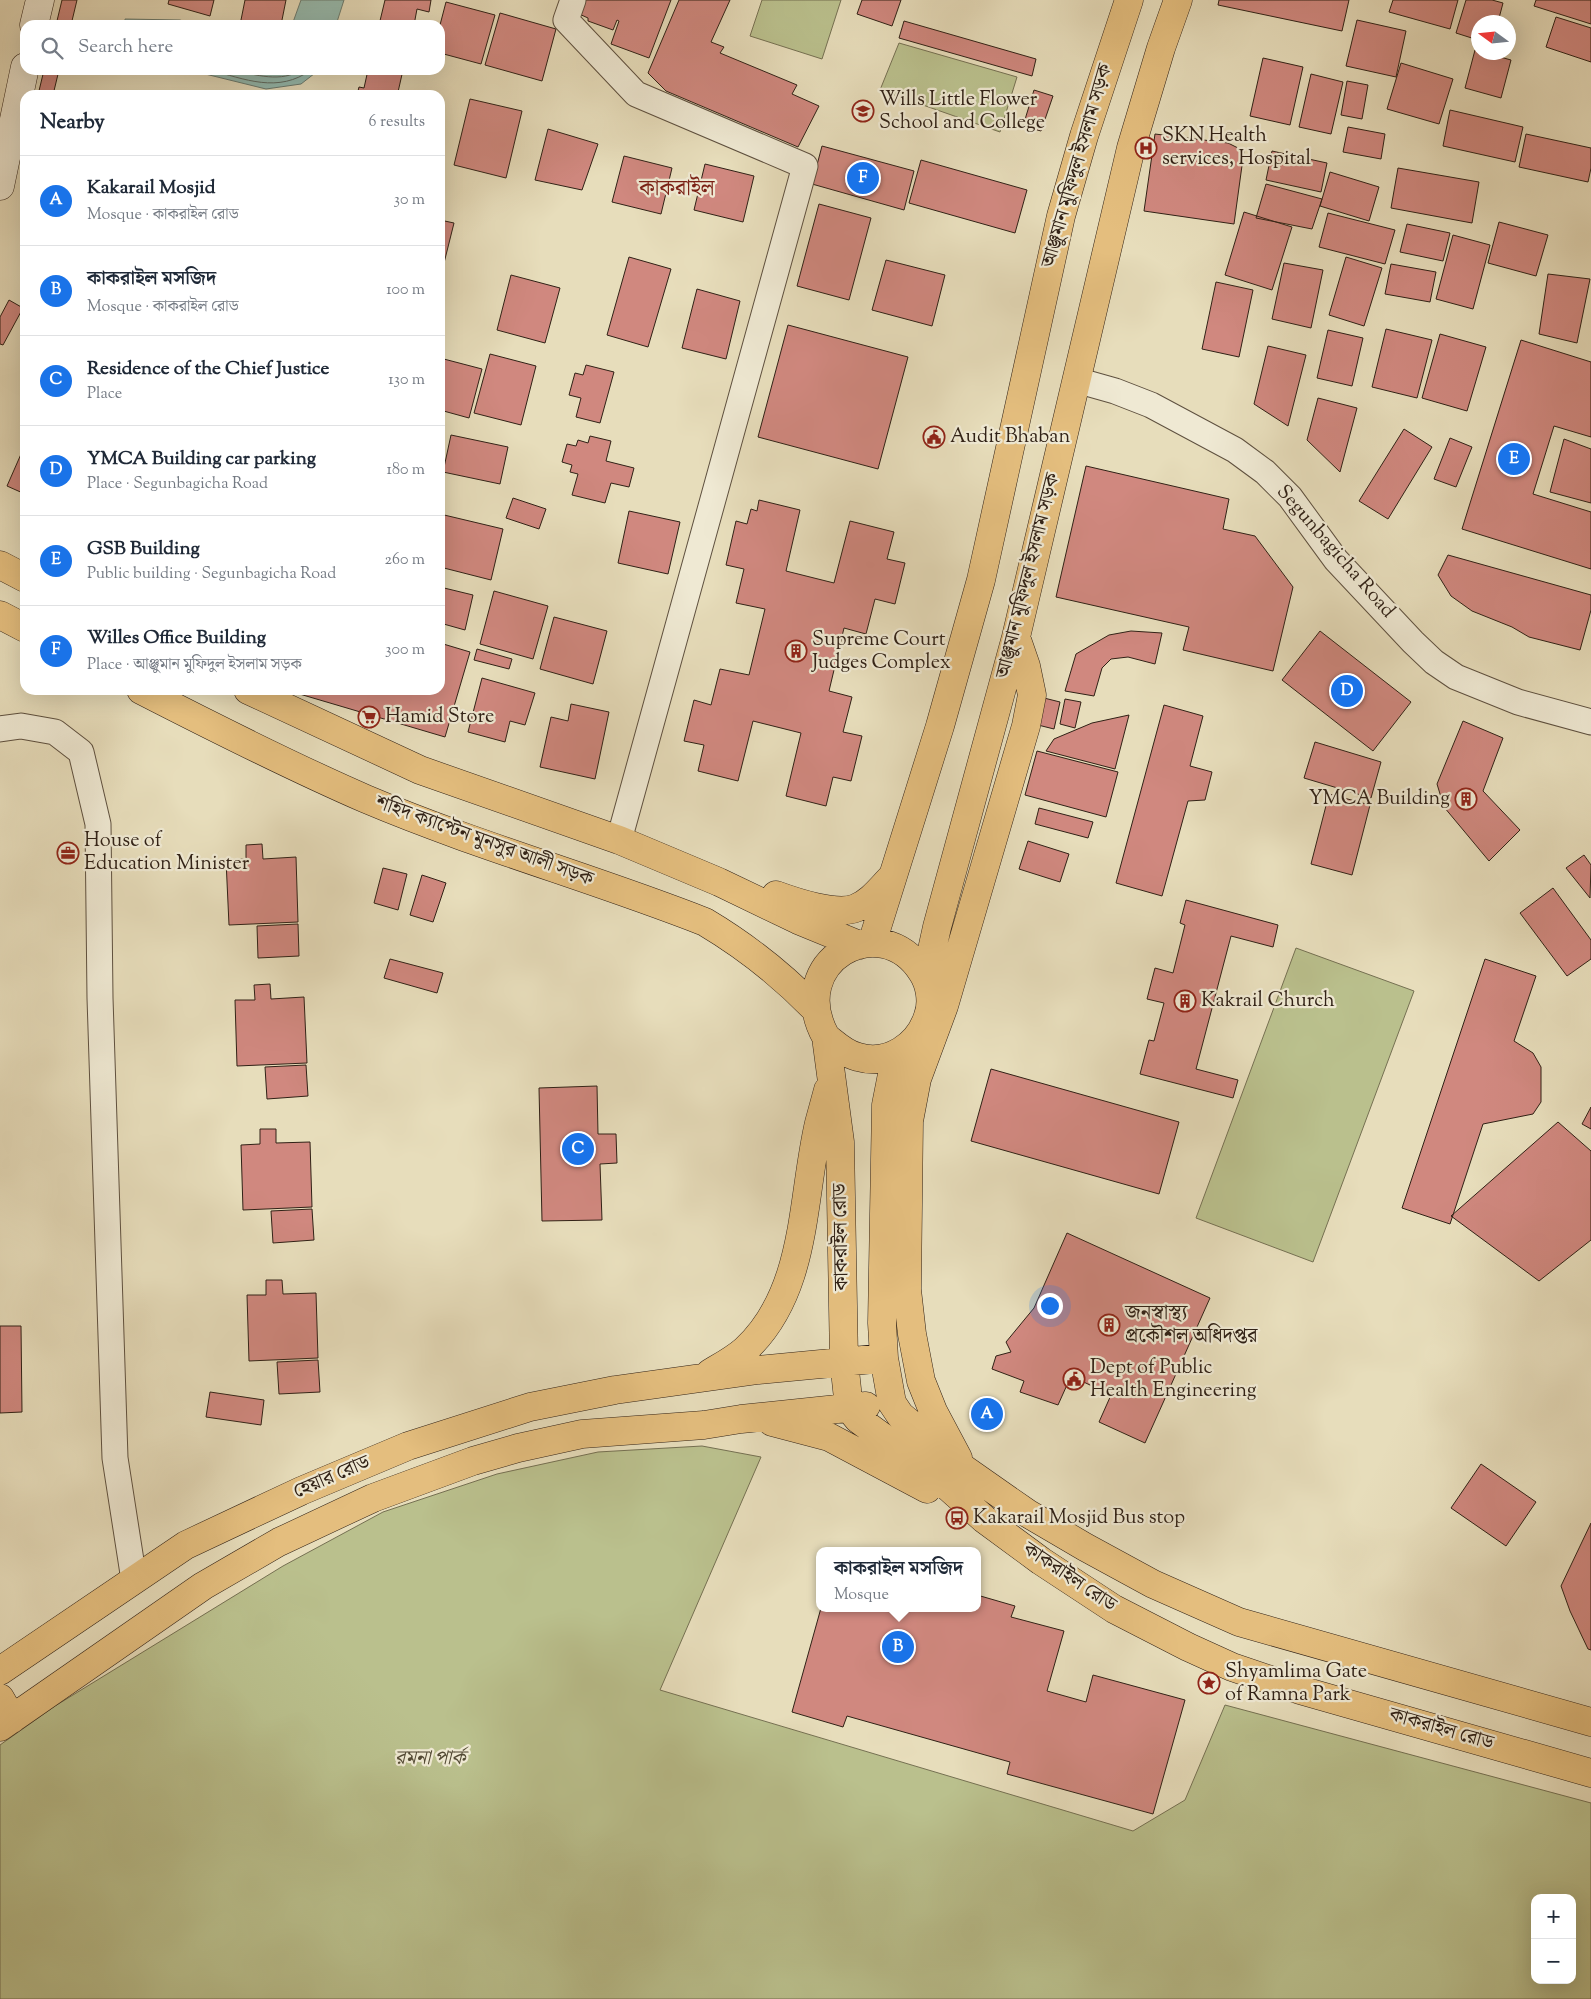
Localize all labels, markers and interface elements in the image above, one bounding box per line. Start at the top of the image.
north arrow [1471,15,1516,60]
search box [20,20,445,75]
icon: search [38,34,66,62]
text: Search here [78,34,173,61]
street label: আঞ্জুমান মুফিদুল ইসলাম সড়ক [1035,60,1121,272]
place label: Wills Little Flower School and College [879,86,1045,138]
school or university icon: Wills Little Flower School and College [851,99,875,123]
text: Nearby [40,108,105,138]
text: 6 results [369,111,425,134]
place label: SKN Health services, Hospital [1162,122,1312,174]
hospital icon: SKN Health services, Hospital [1134,136,1158,160]
pin: F [847,159,879,197]
district label: কাকরাইল [638,174,716,206]
text: Kakarail Mosjid [87,175,215,202]
text: A [50,189,63,212]
text: 30 m [394,189,425,212]
text: Mosque · কাকরাইল রোড [87,204,239,227]
text: কাকরাইল মসজিদ [87,266,216,293]
text: B [51,279,61,302]
text: 100 m [386,279,425,302]
text: Mosque · কাকরাইল রোড [87,296,239,319]
text: Residence of the Chief Justice [87,356,329,383]
text: C [50,369,62,392]
text: 130 m [388,369,425,392]
text: Place [87,383,122,406]
place label: Audit Bhaban [950,423,1070,452]
public building icon: Audit Bhaban [922,425,946,449]
pin: E [1498,440,1530,478]
text: YMCA Building car parking [87,446,316,473]
text: D [50,459,62,482]
text: 180 m [386,459,425,482]
street label: আঞ্জুমান মুফিদুল ইসলাম সড়ক [989,469,1069,683]
text: Place · Segunbagicha Road [87,473,268,496]
street label: Segunbagicha Road [1269,479,1401,625]
text: GSB Building [87,536,200,563]
text: E [51,549,61,572]
text: 260 m [384,549,425,572]
text: Public building · Segunbagicha Road [87,563,336,586]
text: Willes Office Building [87,625,266,652]
place label: Supreme Court Judges Complex [811,626,951,678]
text: F [52,639,60,662]
text: 300 m [385,639,425,662]
building icon: Supreme Court Judges Complex [784,639,808,663]
text: Place · আঞ্জুমান মুফিদুল ইসলাম সড়ক [87,654,302,677]
pin: D [1331,672,1363,710]
place label: Hamid Store [385,703,494,732]
supermarket icon: Hamid Store [357,705,381,729]
place label: YMCA Building [1308,785,1450,814]
building icon: YMCA Building [1454,787,1478,811]
street label: শহিদ ক্যাপ্টেন মুনসুর আলী সড়ক [370,789,598,895]
place label: House of Education Minister [84,827,250,879]
office icon: House of Education Minister [56,841,80,865]
place label: Kakrail Church [1201,987,1335,1016]
building icon: Kakrail Church [1173,989,1197,1013]
pin: C [562,1130,594,1168]
street label: কাকরাইল রোড [827,1183,857,1292]
your location [1037,1293,1063,1319]
place label: জনস্বাস্থ্য প্রকৌশল অধিদপ্তর [1124,1300,1258,1352]
building icon: জনস্বাস্থ্য প্রকৌশল অধিদপ্তর [1097,1313,1121,1337]
place label: Dept of Public Health Engineering [1090,1354,1257,1406]
public building icon: Dept of Public Health Engineering [1062,1367,1086,1391]
pin: A [971,1395,1003,1433]
street label: হেয়ার রোড [289,1449,375,1507]
place label: Kakarail Mosjid Bus stop [973,1504,1185,1533]
bus stop icon: Kakarail Mosjid Bus stop [945,1506,969,1530]
street label: কাকরাইল রোড [1016,1535,1122,1620]
popup [816,1547,981,1612]
text: কাকরাইল মসজিদ [834,1556,963,1583]
text: Mosque [834,1584,889,1607]
pin: B [882,1628,914,1666]
place label: Shyamlima Gate of Ramna Park [1225,1658,1367,1710]
place icon: Shyamlima Gate of Ramna Park [1197,1671,1221,1695]
street label: কাকরাইল রোড [1385,1701,1497,1759]
park label: রমনা পার্ক [395,1745,469,1774]
map controls [1531,1894,1576,1984]
button: + [1531,1894,1576,1939]
button: − [1531,1939,1576,1984]

